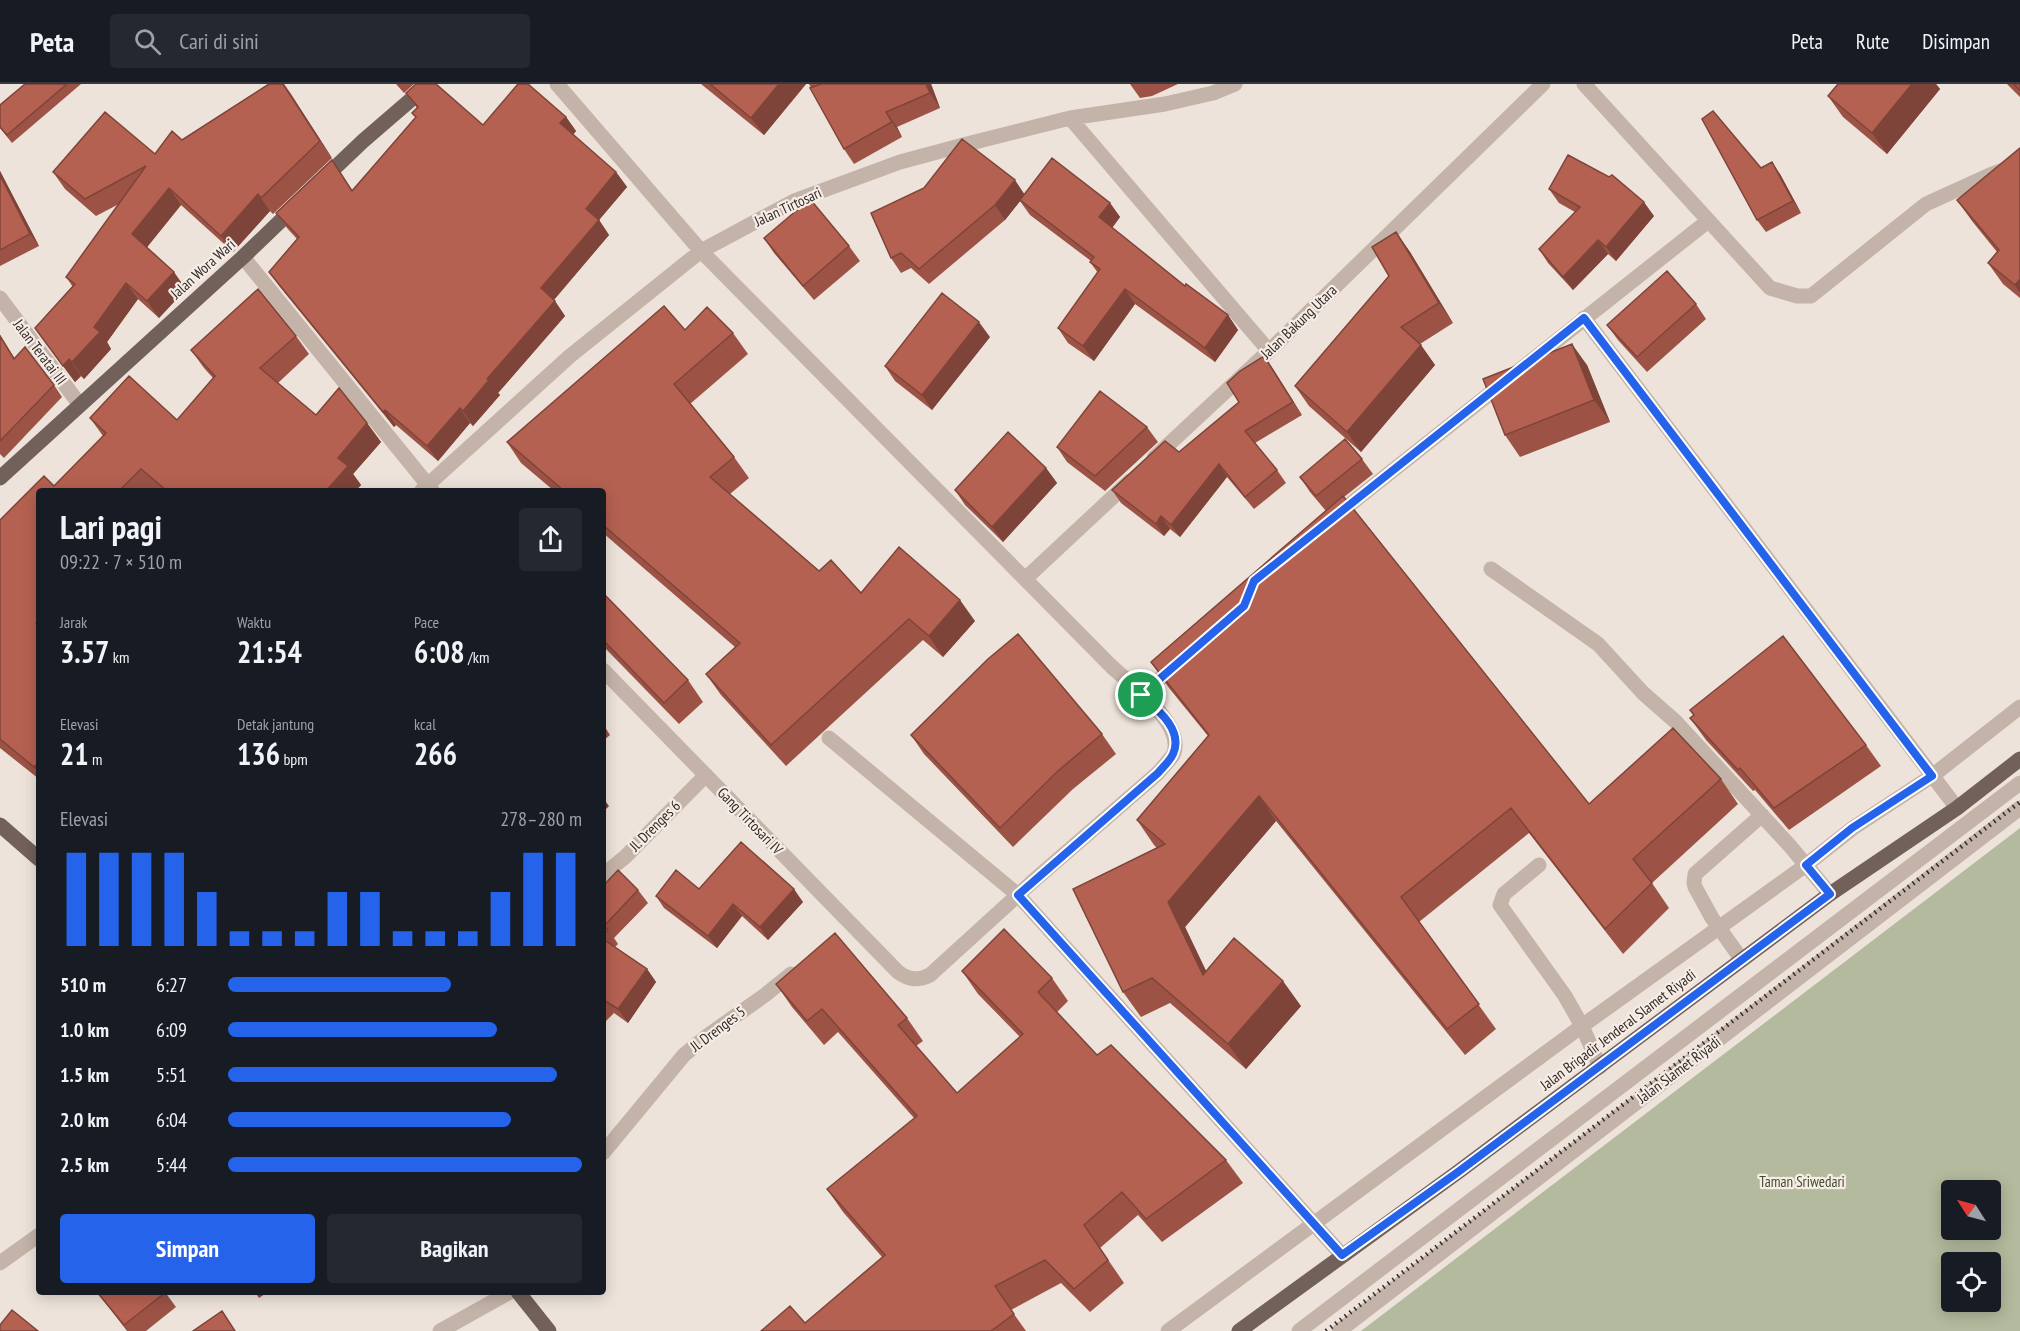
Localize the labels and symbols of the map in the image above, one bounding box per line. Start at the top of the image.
street label: Jalan Tirtosari [750,183,824,231]
street label: Jalan Wora Wari [166,235,239,303]
street label: Jalan Bakung Utara [1256,281,1341,363]
street label: Jalan Teratai III [9,314,71,388]
pin [1115,669,1166,720]
street label: Gang Tirtosari IV [714,783,787,858]
street label: Jl. Drenges 6 [624,796,684,856]
street label: Jalan Brigadir Jenderal Slamet Riyadi [1535,965,1699,1095]
street label: Jl. Drenges 5 [685,1002,749,1056]
street label: Jalan Slamet Riyadi [1632,1032,1724,1108]
park label: Taman Sriwedari [1759,1172,1845,1191]
north arrow [1941,1180,2001,1240]

